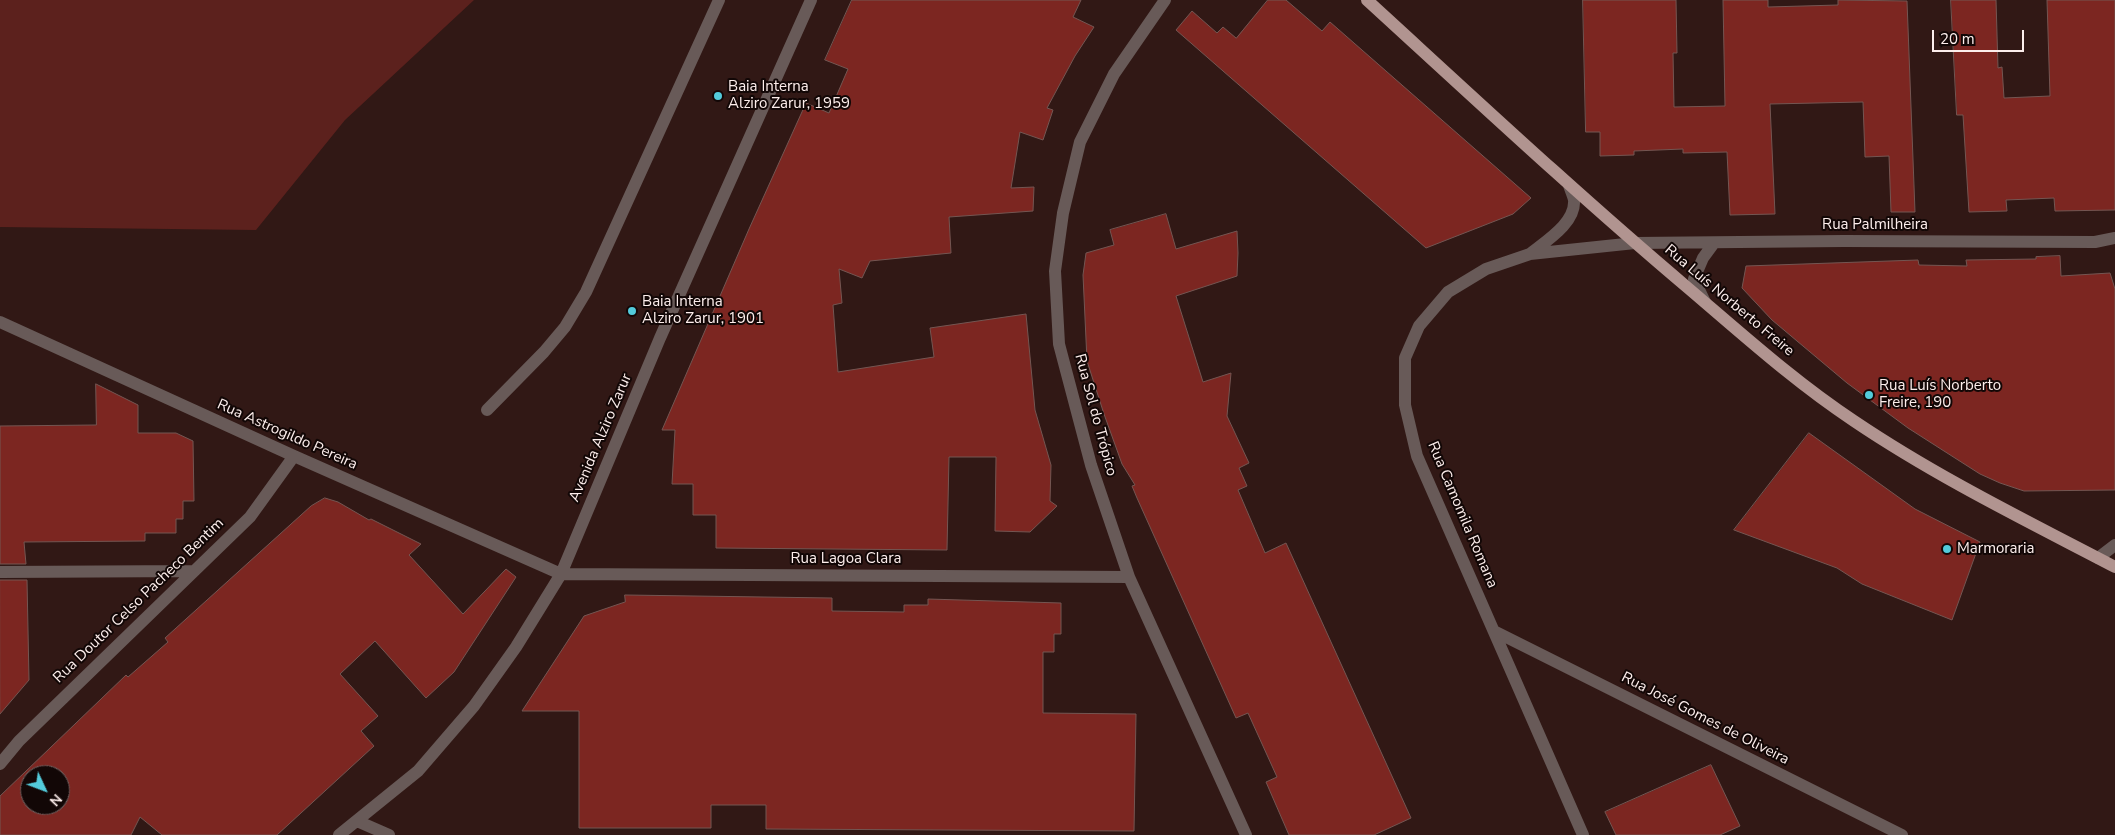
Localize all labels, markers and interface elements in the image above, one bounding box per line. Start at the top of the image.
scale bar [1935,20,2028,52]
text: 20 m [1940,29,1975,49]
place label: Baia Interna Alziro Zarur, 1959 [728,78,850,113]
marker: Baia Interna Alziro Zarur, 1959 [712,90,724,102]
street label: Rua Palmilheira [1822,216,1928,234]
street label: Rua Luís Norberto Freire [1660,241,1798,361]
place label: Baia Interna Alziro Zarur, 1901 [642,293,764,328]
marker: Baia Interna Alziro Zarur, 1901 [626,305,638,317]
street label: Rua Sol do Trópico [1070,352,1120,478]
street label: Avenida Alziro Zarur [566,371,636,505]
place label: Rua Luís Norberto Freire, 190 [1879,377,2001,412]
marker: Rua Luís Norberto Freire, 190 [1863,389,1875,401]
street label: Rua Astrogildo Pereira [214,396,360,474]
street label: Rua Camomila Romana [1423,439,1501,591]
street label: Rua Doutor Celso Pacheco Bentim [50,515,228,687]
place label: Marmoraria [1957,540,2034,558]
marker: Marmoraria [1941,543,1953,555]
street label: Rua Lagoa Clara [790,550,902,568]
street label: Rua José Gomes de Oliveira [1618,669,1792,769]
north arrow [20,765,70,815]
text: N [45,790,66,810]

